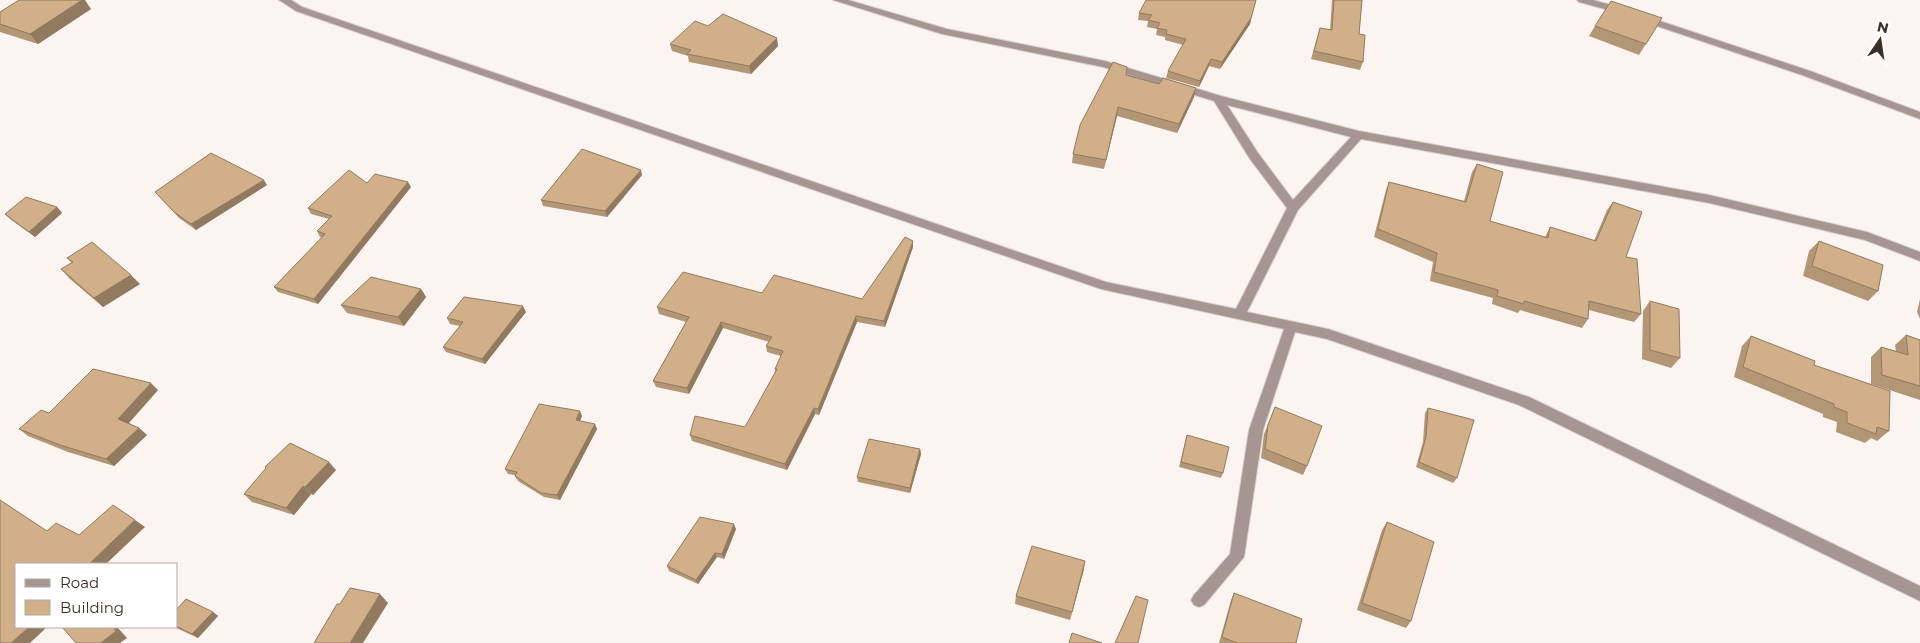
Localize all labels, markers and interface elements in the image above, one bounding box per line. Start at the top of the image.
north arrow [1855,15,1905,65]
text: N [1875,17,1890,37]
legend [15,563,178,628]
text: Road [60,573,99,592]
text: Building [60,598,124,617]

